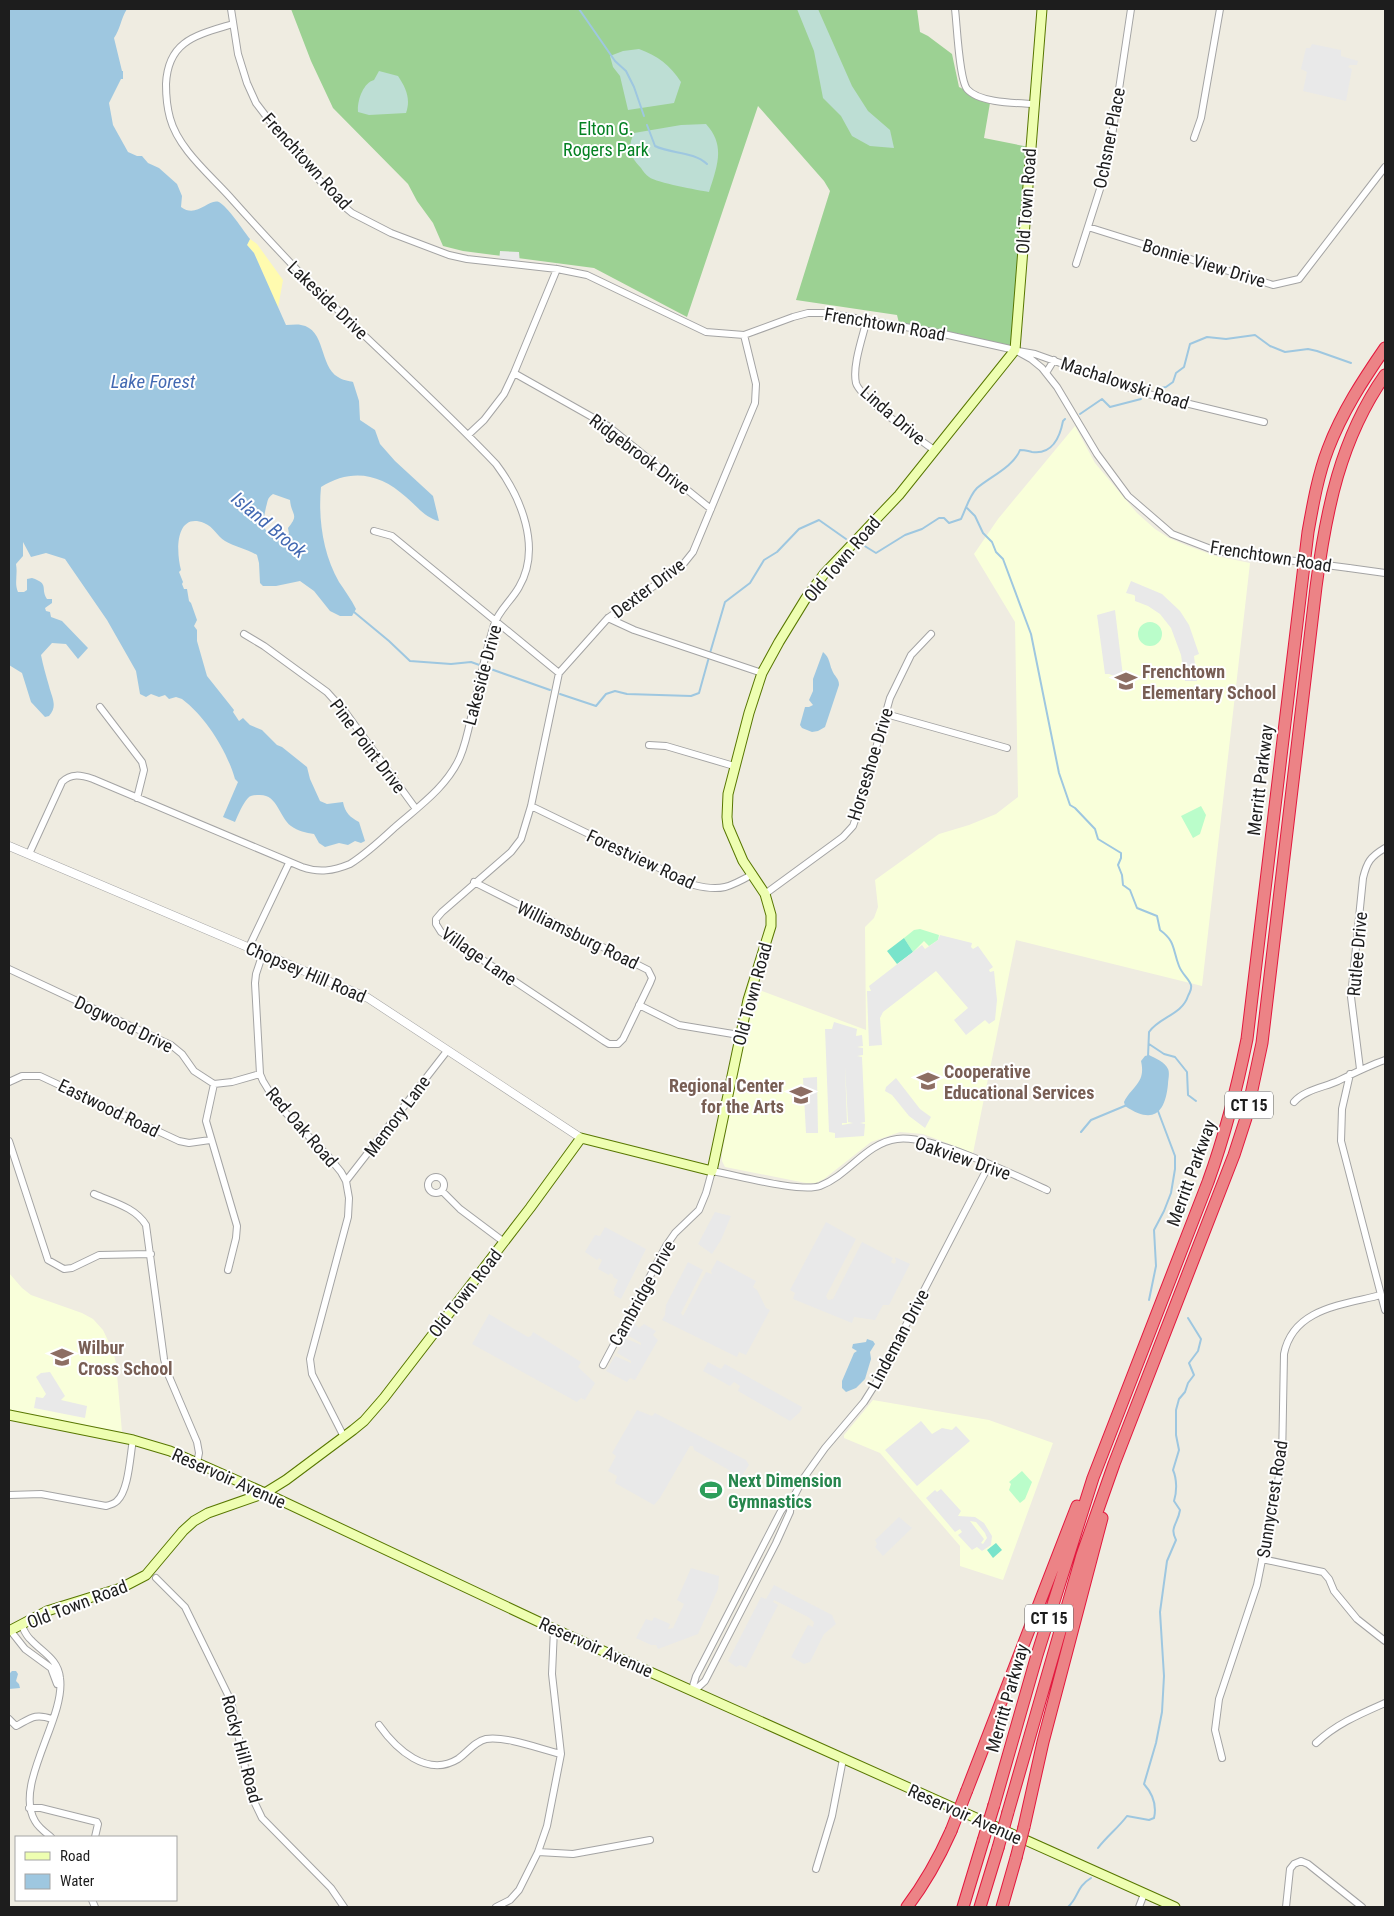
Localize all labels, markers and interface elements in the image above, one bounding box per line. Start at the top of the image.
street label: Ochsner Place [1089,86,1129,190]
street label: Frenchtown Road [258,108,356,214]
park label: Elton G. Rogers Park [563,118,649,160]
street label: Old Town Road [1012,147,1040,255]
street label: Bonnie View Drive [1140,234,1268,292]
street label: Lakeside Drive [284,257,372,343]
street label: Frenchtown Road [823,303,947,345]
street label: Machalowski Road [1058,352,1192,414]
water label: Lake Forest [111,370,196,393]
street label: Linda Drive [856,381,930,449]
street label: Ridgebrook Drive [586,409,694,499]
water label: Island Brook [227,487,312,563]
street label: Old Town Road [799,512,885,606]
street label: Frenchtown Road [1209,536,1333,576]
street label: Dexter Drive [607,554,689,622]
street label: Lakeside Drive [458,622,506,728]
place label: Frenchtown Elementary School [1142,661,1276,703]
school or university icon: Frenchtown Elementary School [1113,668,1139,694]
street label: Pine Point Drive [326,695,410,797]
street label: Horseshoe Drive [843,705,897,823]
street label: Merritt Parkway [1243,723,1277,837]
street label: Forestview Road [584,825,698,893]
street label: Williamsburg Road [514,896,642,974]
street label: Rutlee Drive [1343,911,1371,997]
street label: Village Lane [437,922,521,990]
street label: Chopsey Hill Road [243,937,369,1007]
street label: Old Town Road [728,940,776,1048]
street label: Dogwood Drive [71,991,177,1057]
place label: Cooperative Educational Services [944,1061,1094,1103]
school or university icon: Cooperative Educational Services [915,1068,941,1094]
street label: Memory Lane [360,1071,434,1161]
street label: Eastwood Road [55,1074,163,1142]
place label: Regional Center for the Arts [669,1075,784,1117]
school or university icon: Regional Center for the Arts [788,1082,814,1108]
street label: Red Oak Road [262,1083,342,1171]
road number: CT 15 [1225,1092,1273,1118]
street label: Merritt Parkway [1162,1116,1220,1229]
street label: Oakview Drive [913,1132,1013,1184]
street label: Cambridge Drive [604,1237,680,1349]
street label: Old Town Road [424,1245,506,1341]
street label: Lindeman Drive [863,1286,933,1392]
place label: Wilbur Cross School [78,1337,173,1379]
school or university icon: Wilbur Cross School [49,1344,75,1370]
street label: Sunnycrest Road [1252,1439,1292,1559]
street label: Reservoir Avenue [169,1444,289,1512]
place label: Next Dimension Gymnastics [728,1470,842,1512]
sports icon: Next Dimension Gymnastics [698,1477,724,1503]
street label: Old Town Road [24,1575,130,1633]
road number: CT 15 [1025,1605,1073,1632]
street label: Reservoir Avenue [536,1613,656,1681]
street label: Merritt Parkway [982,1641,1033,1755]
street label: Rocky Hill Road [218,1693,266,1805]
street label: Reservoir Avenue [905,1780,1025,1848]
legend [15,1836,178,1901]
text: Road [60,1847,90,1865]
text: Water [60,1872,95,1890]

